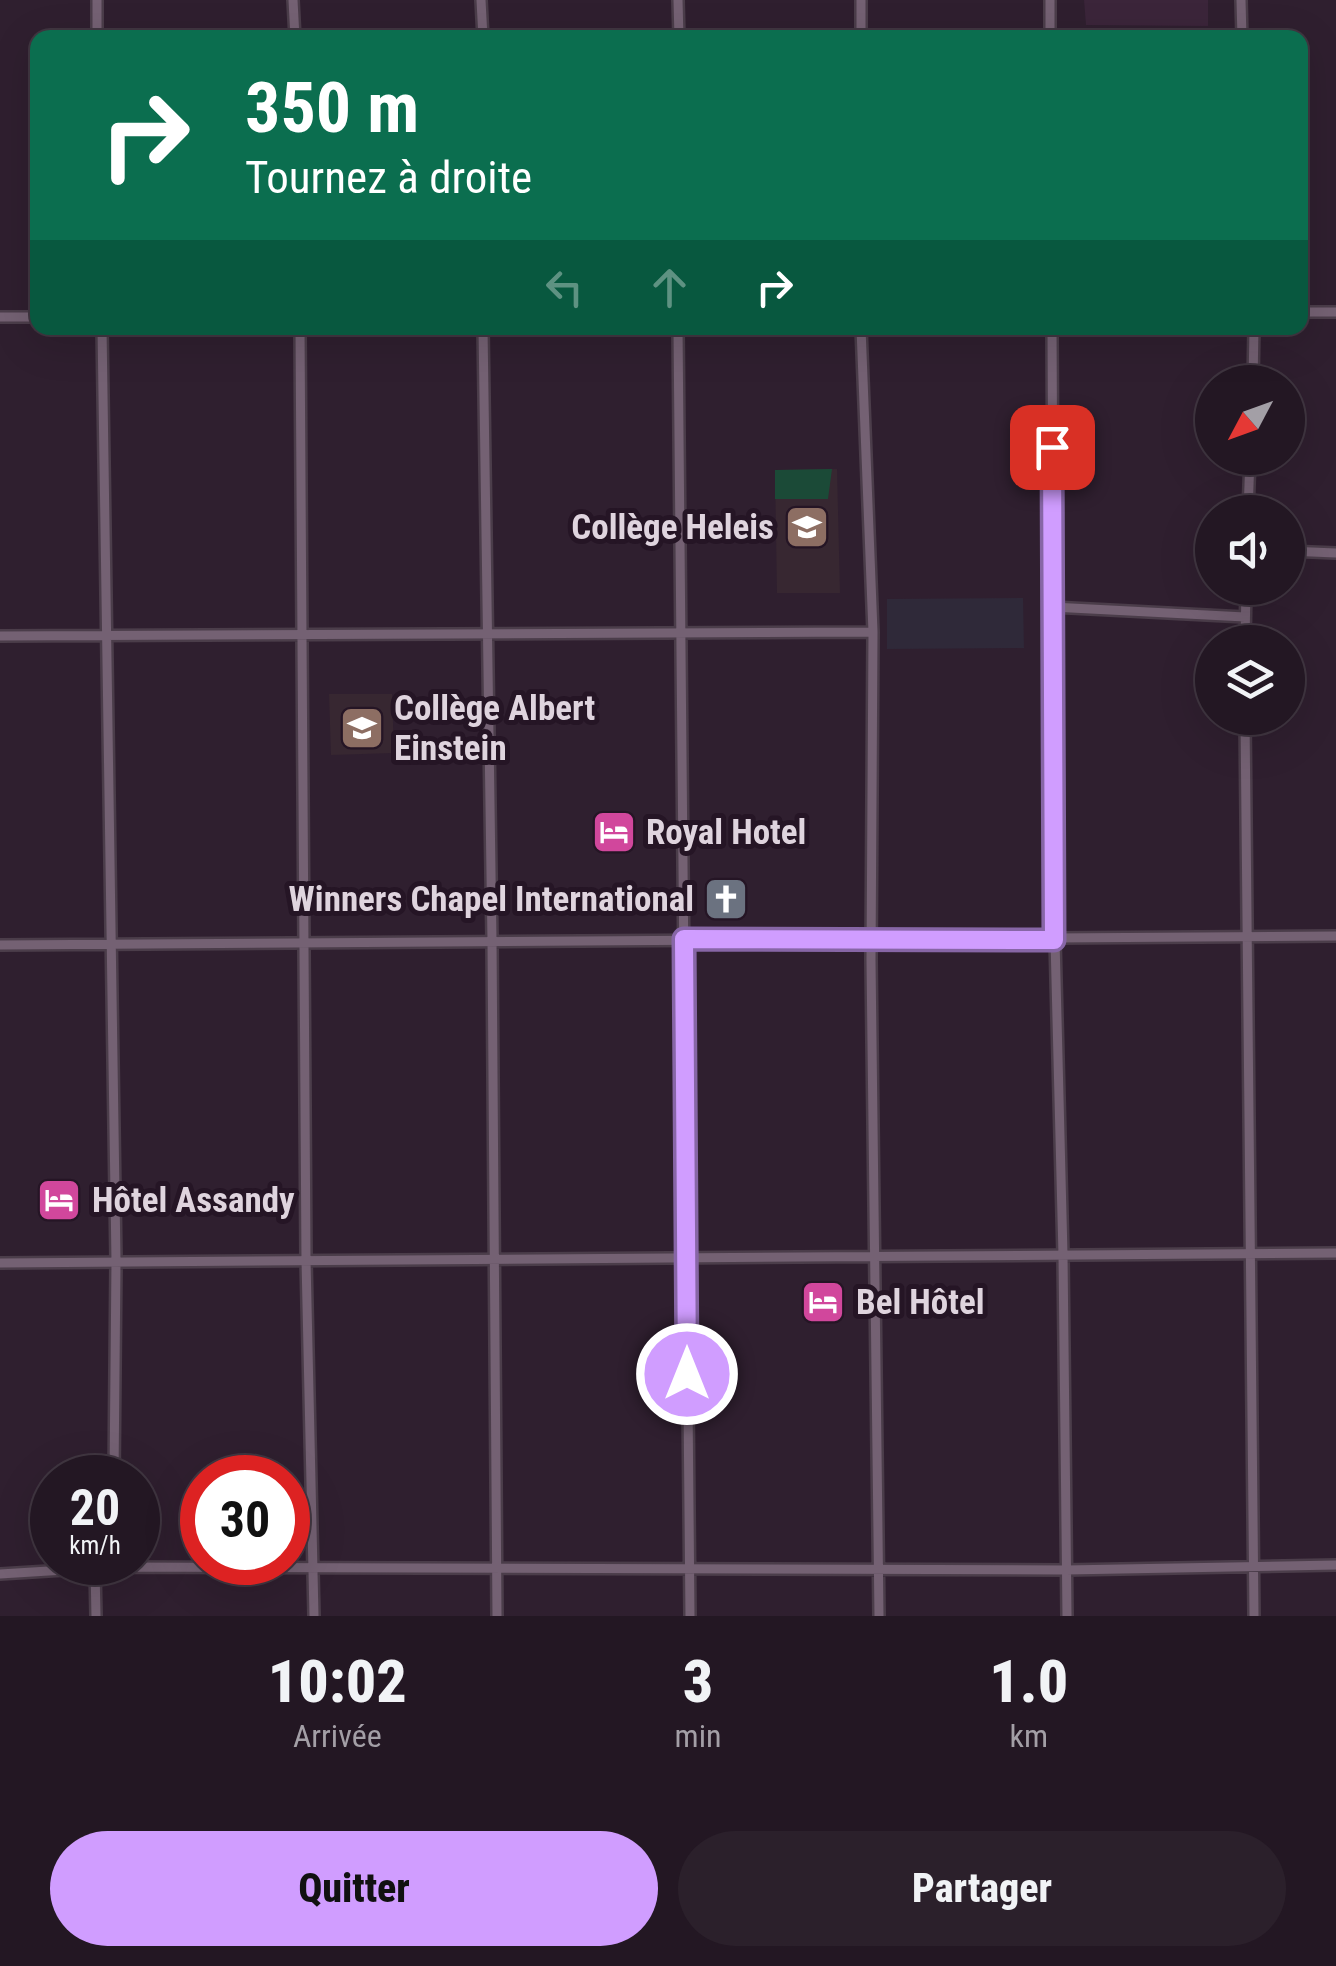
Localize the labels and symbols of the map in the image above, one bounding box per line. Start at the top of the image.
north arrow [1195,365,1305,475]
pin [1010,405,1095,490]
school or university icon: Collège Heleis [784,504,830,550]
place label: Collège Heleis [571,507,774,548]
place label: Collège Albert Einstein [394,688,595,769]
school or university icon: Collège Albert Einstein [339,705,385,751]
hotel icon: Royal Hotel [591,809,637,855]
place label: Royal Hotel [646,812,806,853]
church icon: Winners Chapel International [703,876,749,922]
place label: Winners Chapel International [289,879,694,920]
hotel icon: Hôtel Assandy [36,1177,82,1223]
place label: Hôtel Assandy [92,1180,295,1221]
hotel icon: Bel Hôtel [800,1279,846,1325]
place label: Bel Hôtel [856,1282,984,1323]
position arrow [635,1322,739,1426]
speed limit sign: 30 [180,1455,310,1585]

